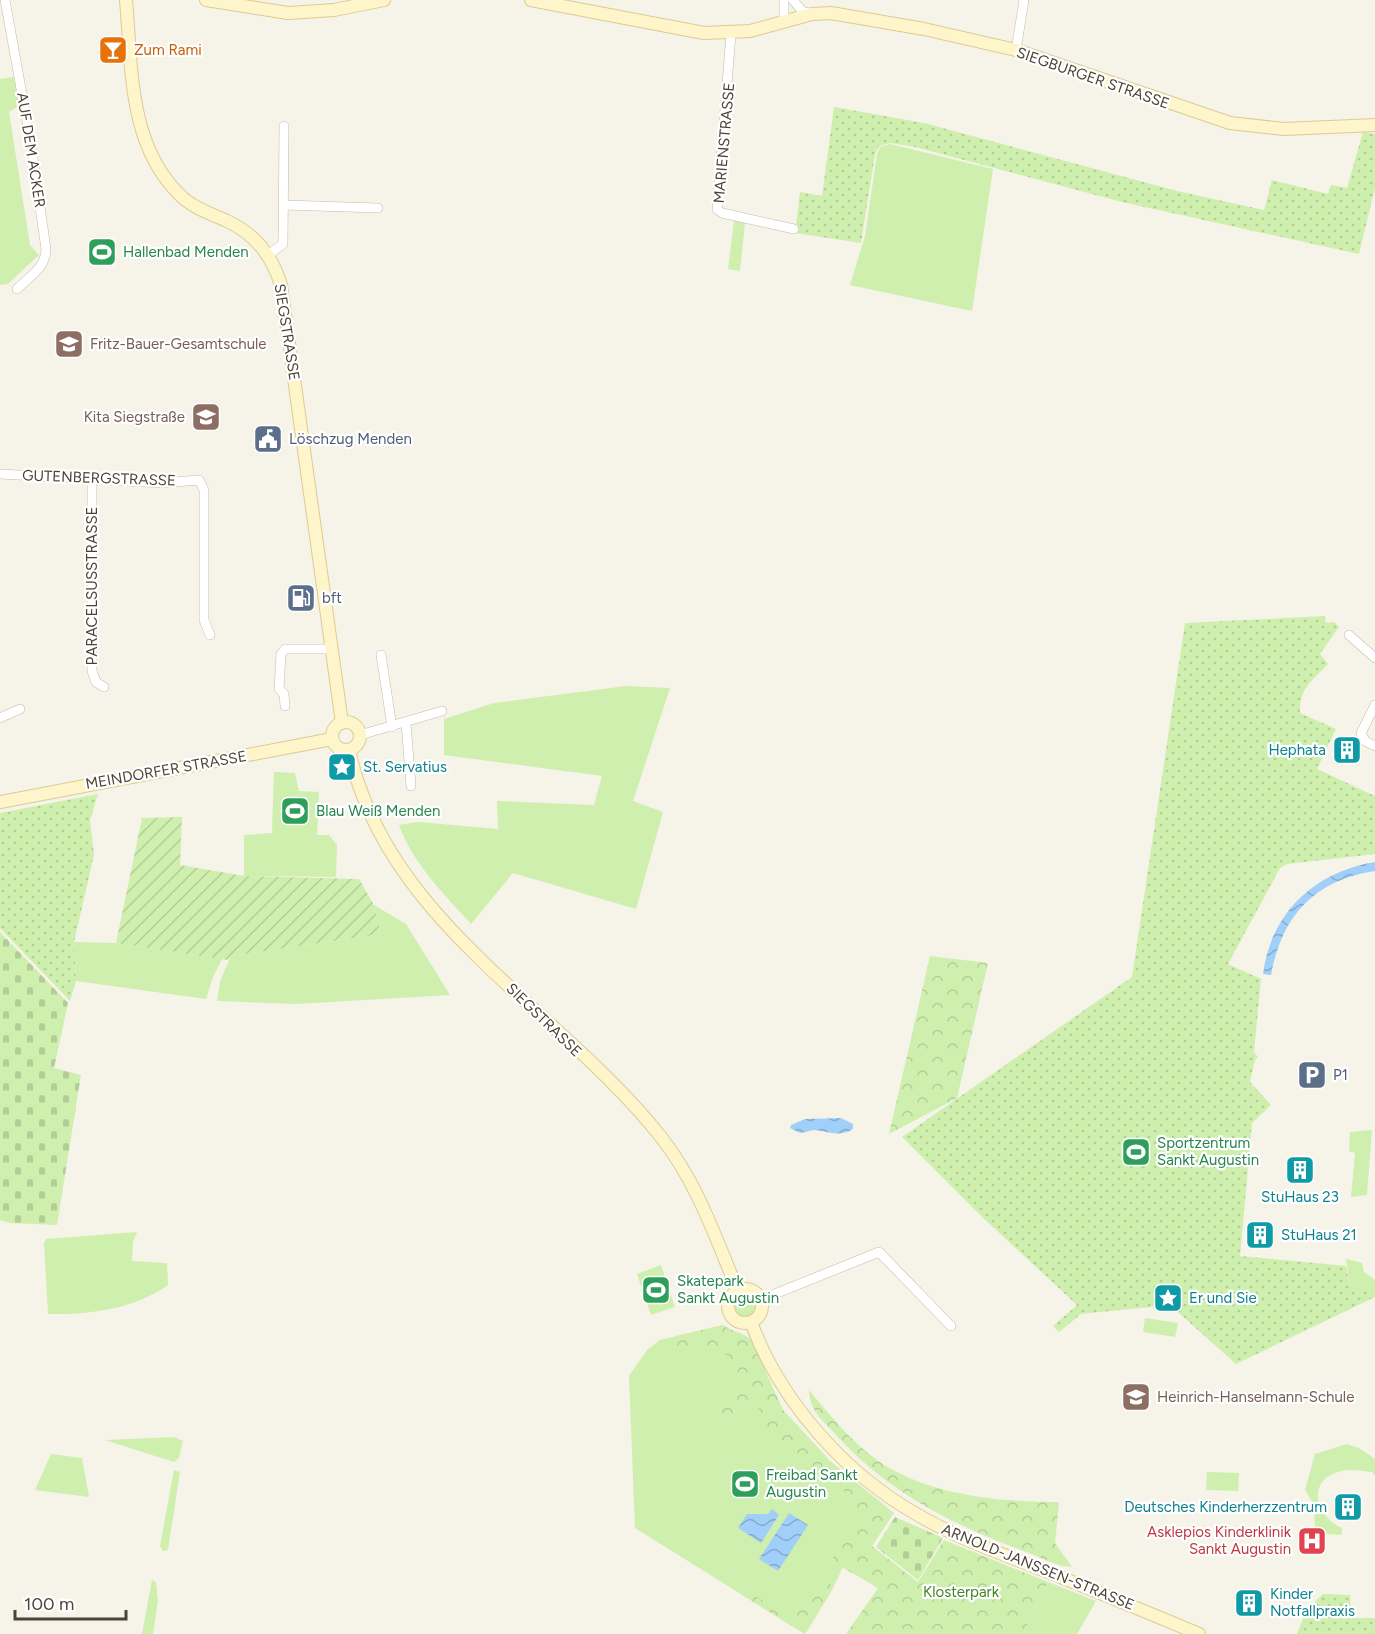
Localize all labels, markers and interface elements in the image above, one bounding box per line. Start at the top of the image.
bar icon: Zum Rami [97,34,129,66]
place label: Zum Rami [134,41,202,59]
street label: SIEGBURGER STRASSE [1014,43,1172,113]
street label: MARIENSTRASSE [710,82,738,204]
street label: AUF DEM ACKER [13,91,49,209]
sports icon: Hallenbad Menden [86,236,118,268]
place label: Hallenbad Menden [123,243,249,261]
street label: SIEGSTRASSE [270,282,304,382]
school or university icon: Fritz-Bauer-Gesamtschule [53,328,85,360]
place label: Fritz-Bauer-Gesamtschule [90,335,267,353]
school or university icon: Kita Siegstraße [190,401,222,433]
place label: Kita Siegstraße [84,408,185,426]
public building icon: Löschzug Menden [252,423,284,455]
place label: Löschzug Menden [289,430,412,448]
street label: GUTENBERGSTRASSE [22,466,176,490]
street label: PARACELSUSSTRASSE [83,507,101,665]
fuel station icon: bft [285,582,317,614]
place label: bft [322,589,342,607]
building icon: Hephata [1331,734,1363,766]
place label: Hephata [1268,741,1326,759]
street label: MEINDORFER STRASSE [84,747,248,793]
place icon: St. Servatius [326,751,358,783]
place label: St. Servatius [363,758,447,776]
sports icon: Blau Weiß Menden [279,795,311,827]
place label: Blau Weiß Menden [316,802,440,820]
street label: SIEGSTRASSE [503,980,585,1060]
parking icon: P1 [1296,1059,1328,1091]
place label: P1 [1333,1066,1348,1084]
place label: Sportzentrum Sankt Augustin [1157,1134,1259,1169]
sports icon: Sportzentrum Sankt Augustin [1120,1136,1152,1168]
building icon: StuHaus 23 [1284,1154,1316,1186]
place label: StuHaus 23 [1261,1188,1339,1206]
building icon: StuHaus 21 [1244,1219,1276,1251]
place label: StuHaus 21 [1281,1226,1357,1244]
place label: Skatepark Sankt Augustin [677,1272,779,1307]
sports icon: Skatepark Sankt Augustin [640,1274,672,1306]
place icon: Er und Sie [1152,1282,1184,1314]
place label: Er und Sie [1189,1289,1257,1307]
school or university icon: Heinrich-Hanselmann-Schule [1120,1381,1152,1413]
place label: Heinrich-Hanselmann-Schule [1157,1388,1354,1406]
place label: Freibad Sankt Augustin [766,1466,858,1501]
sports icon: Freibad Sankt Augustin [729,1468,761,1500]
building icon: Deutsches Kinderherzzentrum [1332,1491,1364,1523]
place label: Deutsches Kinderherzzentrum [1124,1498,1327,1516]
street label: ARNOLD-JANSSEN-STRASSE [939,1520,1137,1614]
place label: Asklepios Kinderklinik Sankt Augustin [1147,1523,1292,1558]
hospital icon: Asklepios Kinderklinik Sankt Augustin [1296,1525,1328,1557]
scale bar [15,1583,126,1621]
park label: Klosterpark [923,1583,1000,1601]
place label: Kinder Notfallpraxis [1270,1585,1355,1620]
building icon: Kinder Notfallpraxis [1233,1587,1265,1619]
text: 100 m [24,1593,74,1615]

